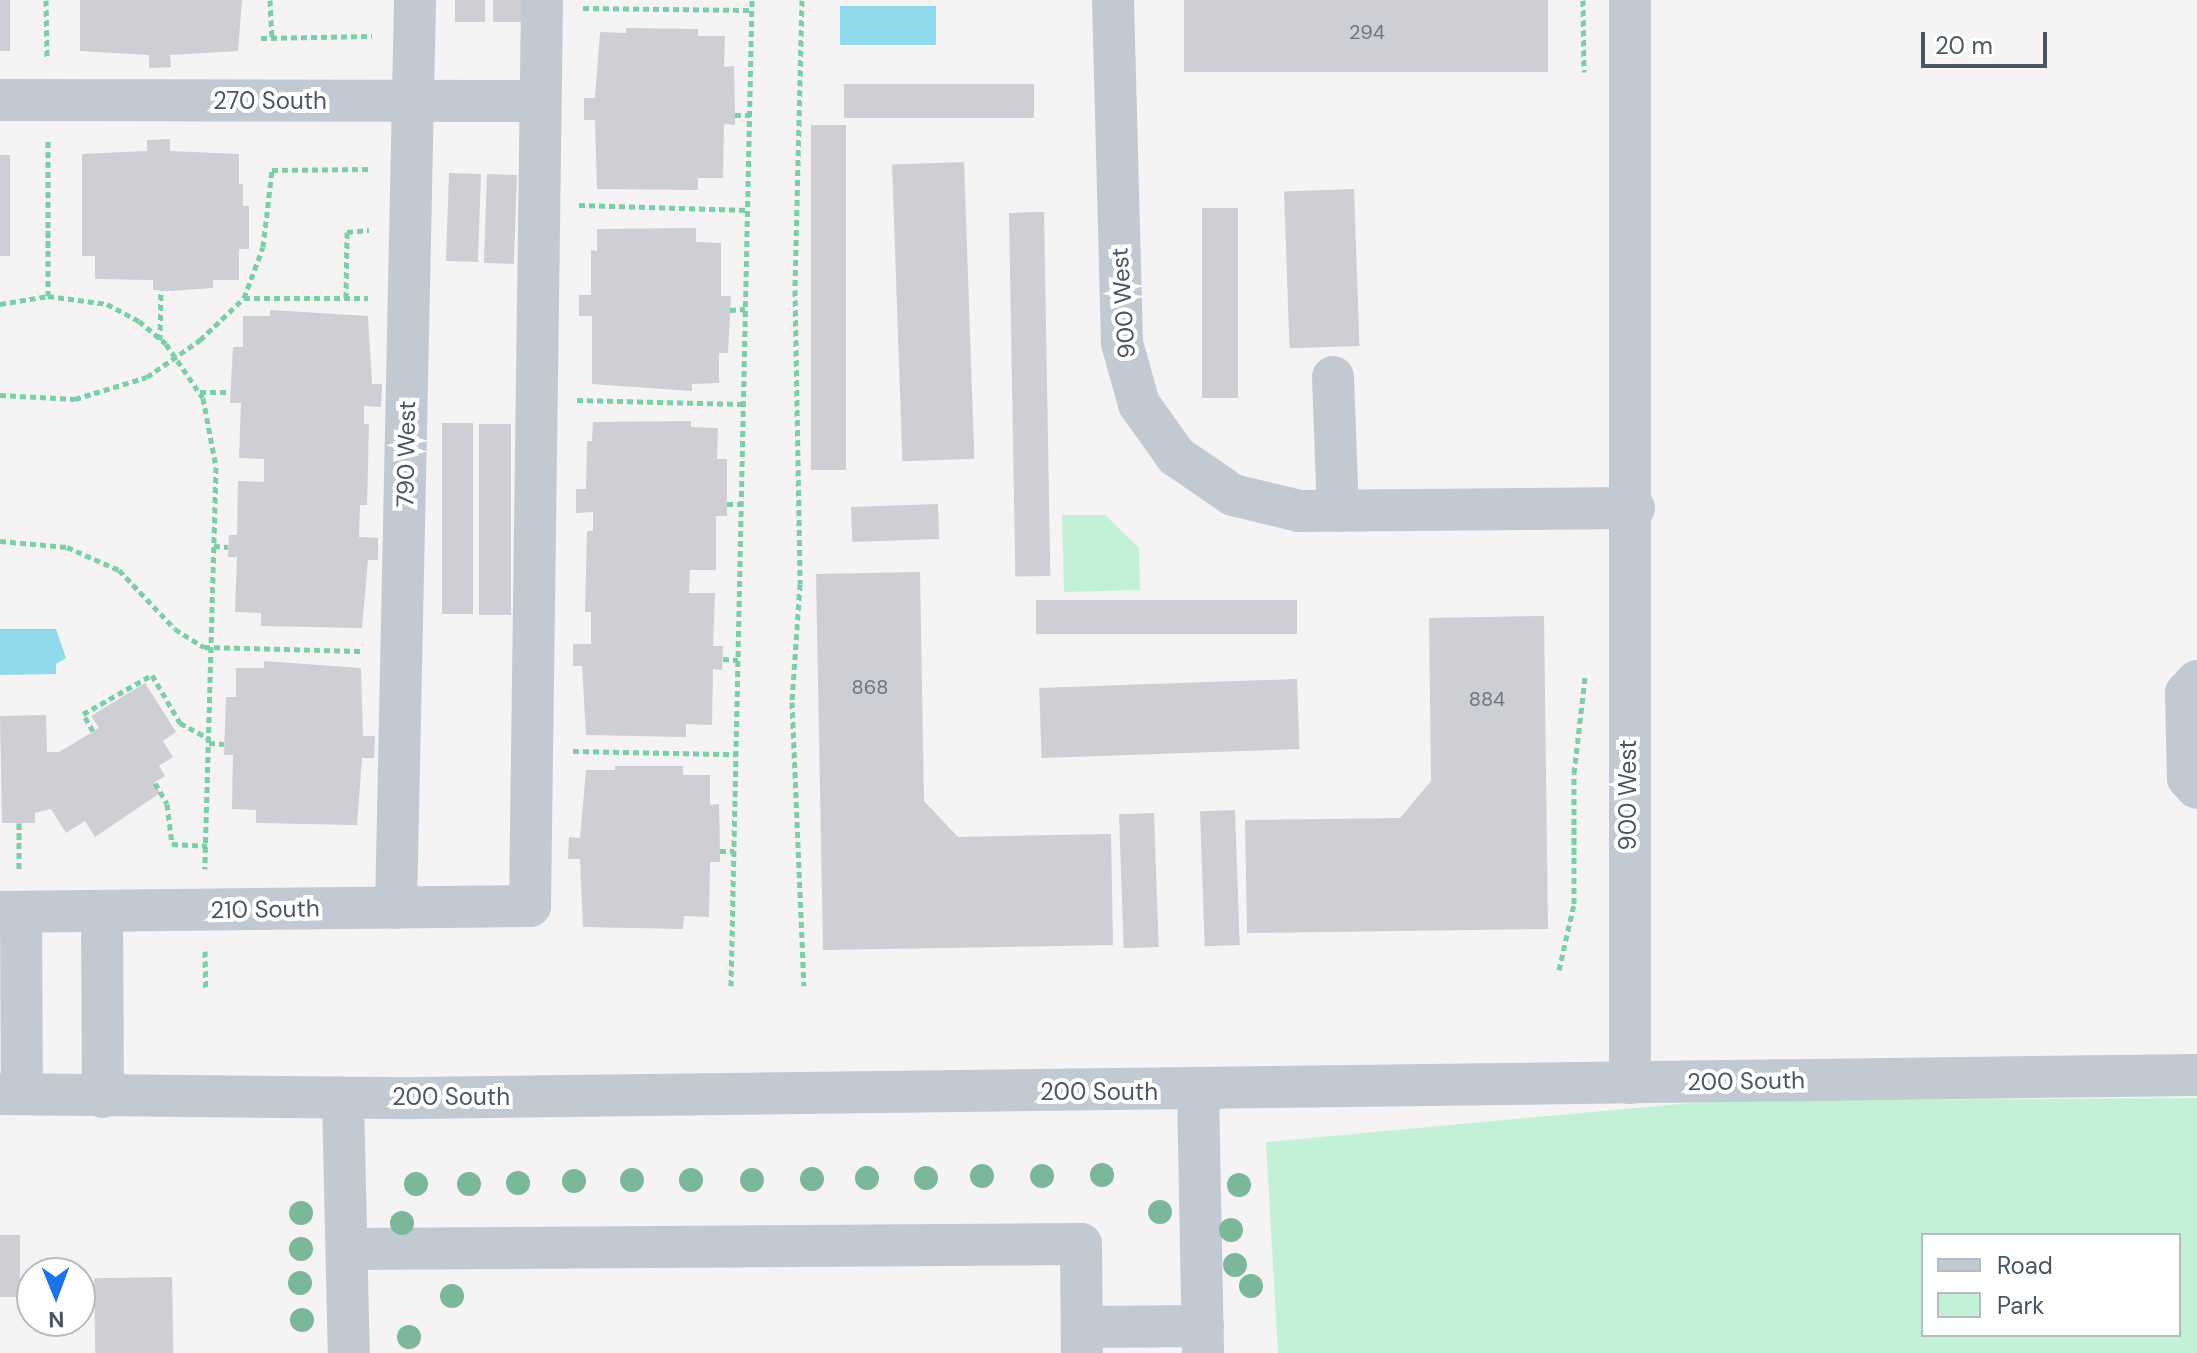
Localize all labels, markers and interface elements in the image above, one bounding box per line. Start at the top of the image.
scale bar [1925,16,2051,66]
house number: 294 [1349,20,1385,44]
text: 20 m [1935,30,1993,61]
street label: 270 South [213,87,327,115]
street label: 900 West [1105,247,1141,359]
street label: 790 West [391,400,421,508]
house number: 868 [852,675,888,699]
house number: 884 [1469,687,1505,711]
street label: 900 West [1614,740,1642,850]
street label: 210 South [210,894,320,924]
street label: 200 South [1687,1066,1805,1096]
street label: 200 South [1040,1078,1158,1106]
street label: 200 South [392,1083,510,1111]
legend [1921,1233,2181,1337]
text: Road [1997,1250,2053,1281]
north arrow [16,1257,96,1337]
text: Park [1997,1290,2044,1321]
text: N [48,1305,65,1334]

